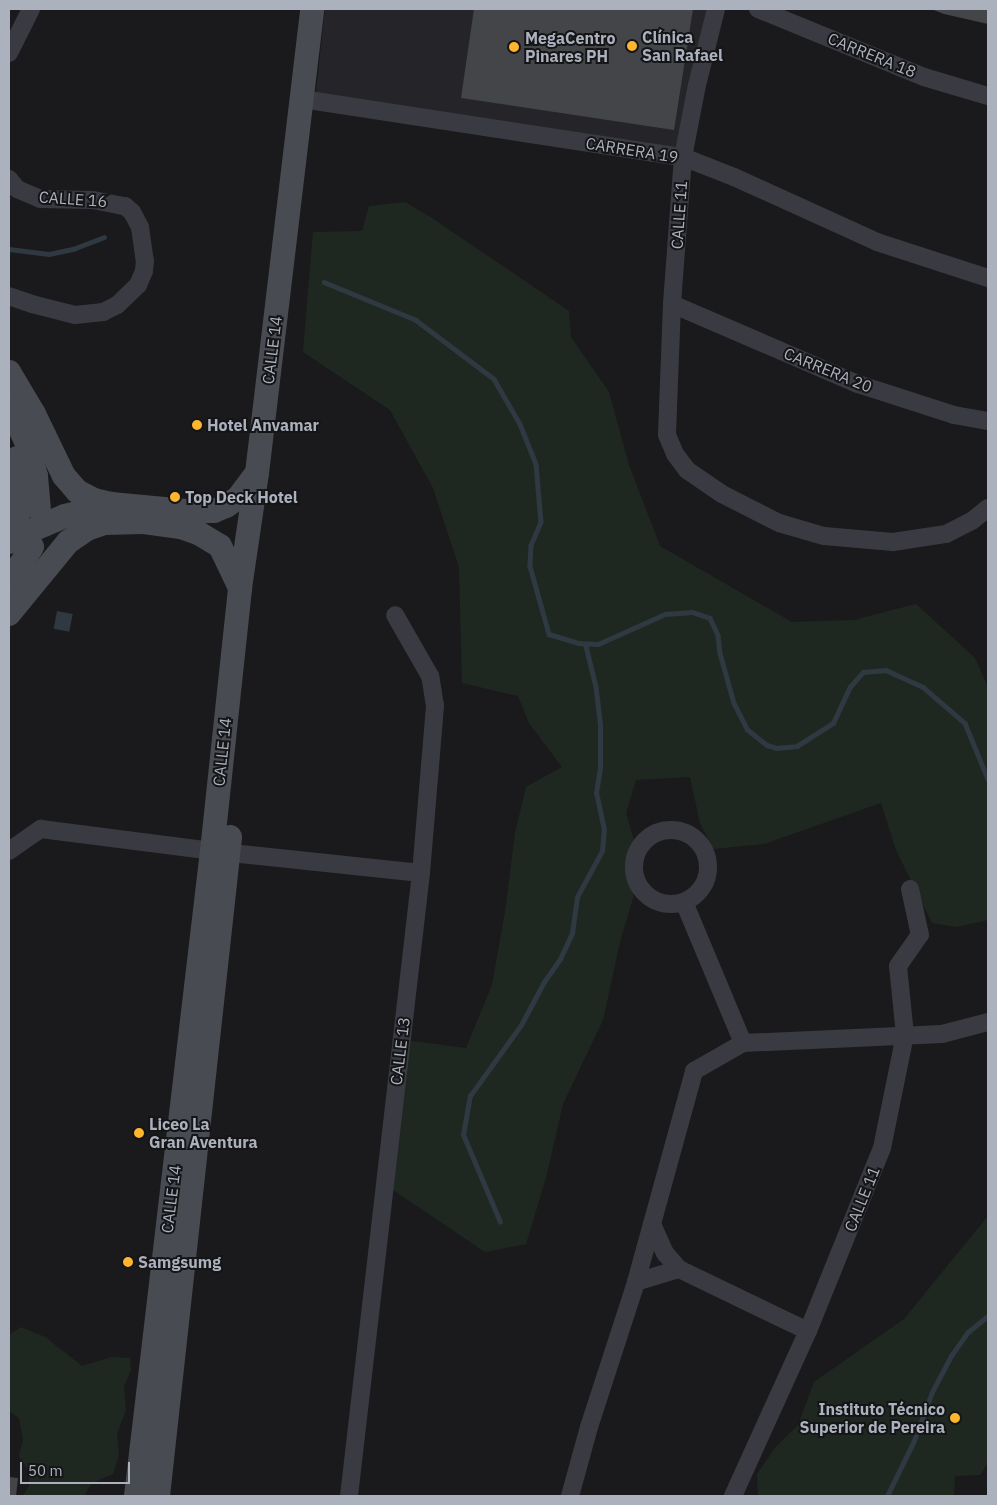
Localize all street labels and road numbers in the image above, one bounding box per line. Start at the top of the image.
street label: CARRERA 18 [825,29,919,81]
street label: CARRERA 19 [584,133,680,167]
street label: CALLE 11 [667,180,691,250]
street label: CALLE 16 [38,187,108,211]
street label: CALLE 14 [258,315,286,385]
street label: CARRERA 20 [781,344,875,396]
street label: CALLE 14 [209,717,235,787]
street label: CALLE 13 [386,1016,414,1086]
street label: CALLE 14 [157,1164,185,1234]
street label: CALLE 11 [840,1164,884,1234]

